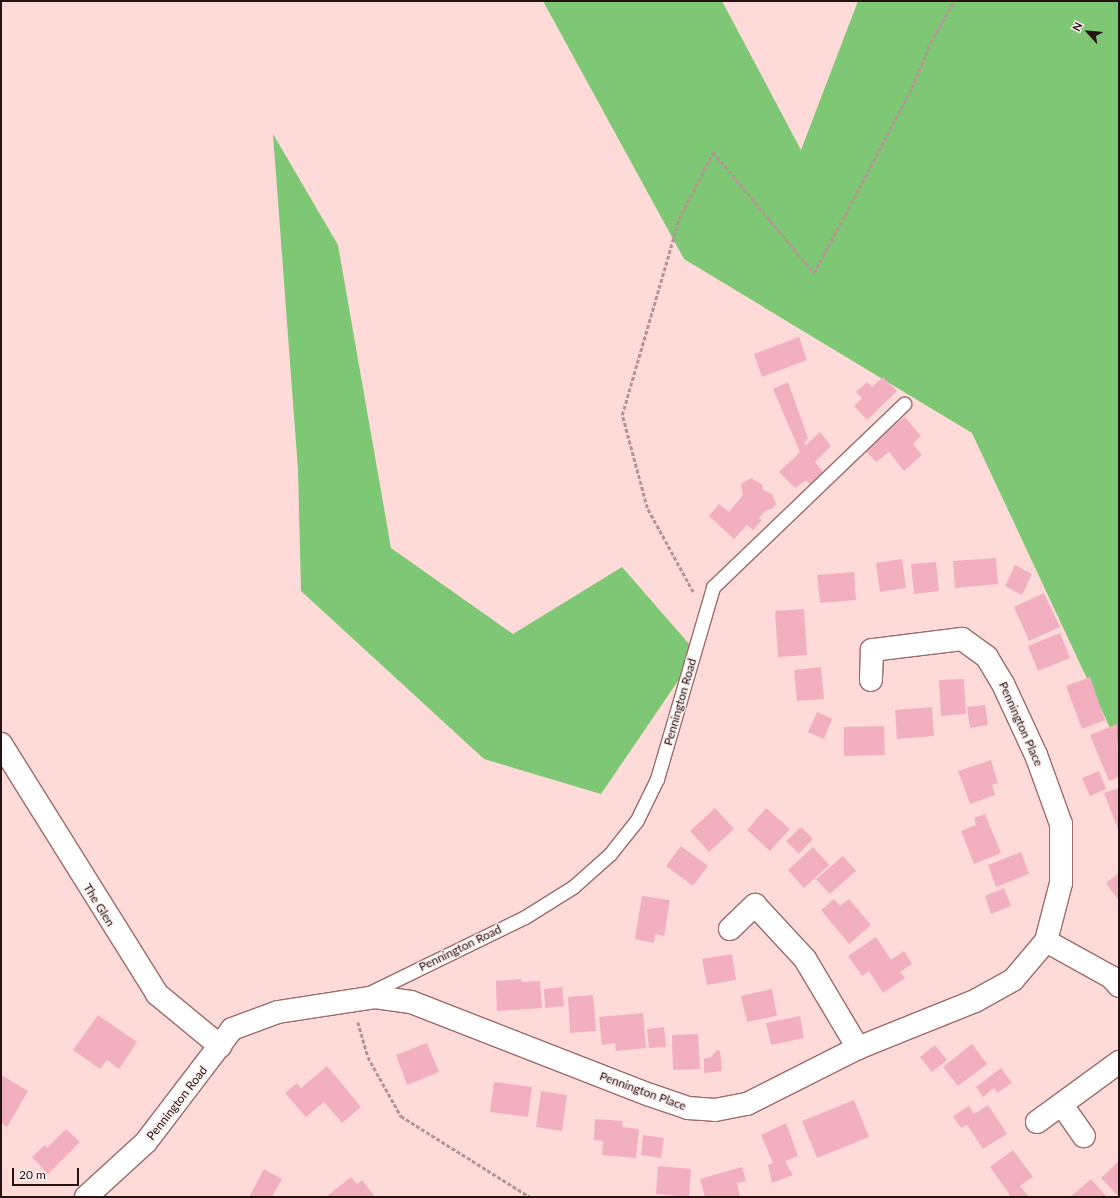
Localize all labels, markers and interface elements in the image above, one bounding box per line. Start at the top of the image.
north arrow [1068,12,1108,52]
text: N [1069,20,1085,33]
street label: Pennington Road [661,657,699,747]
street label: Pennington Place [996,679,1046,769]
street label: The Glen [80,881,118,929]
street label: Pennington Road [416,922,504,974]
street label: Pennington Road [144,1063,210,1143]
street label: Pennington Place [598,1069,688,1113]
scale bar [14,1160,81,1186]
text: 20 m [19,1167,46,1182]

